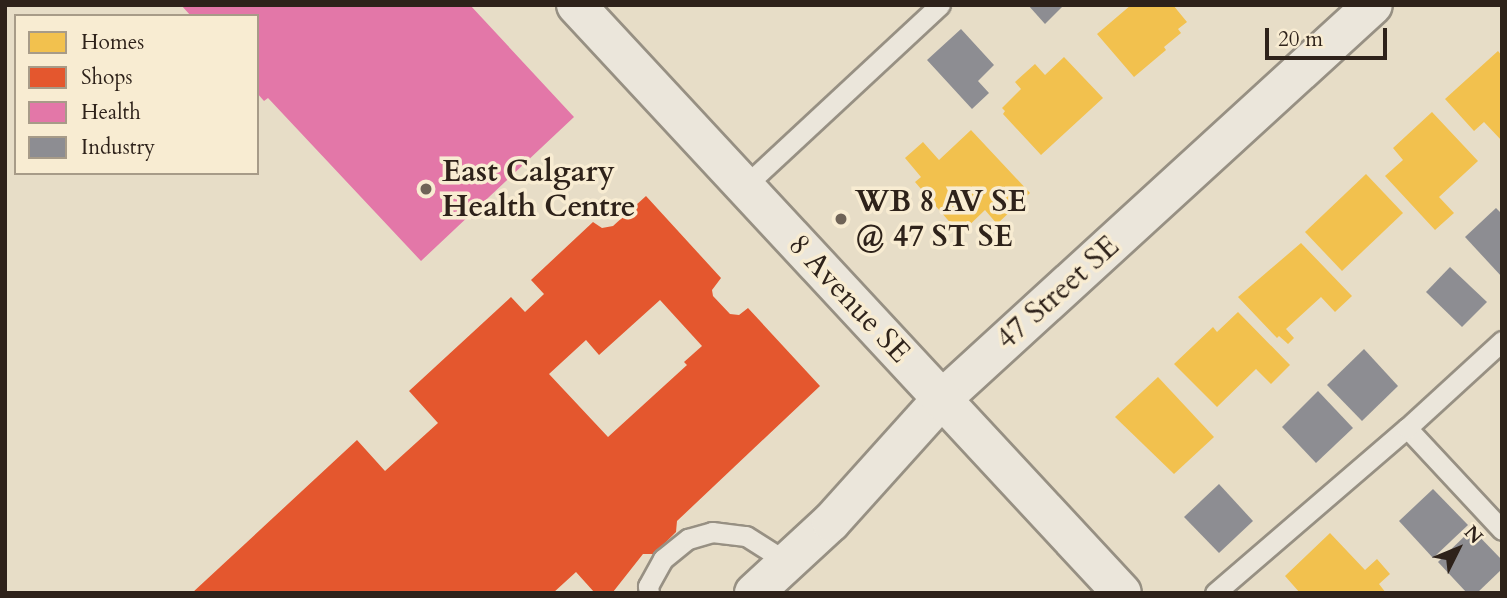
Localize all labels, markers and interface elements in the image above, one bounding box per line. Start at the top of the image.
legend [14,14,259,175]
scale bar [1269,14,1392,58]
text: 20 m [1278,25,1323,54]
text: Homes [81,28,144,57]
text: Shops [81,63,133,92]
text: Health [81,98,141,127]
text: Industry [81,133,155,162]
place label: East Calgary Health Centre [442,154,636,224]
marker: East Calgary Health Centre [416,179,436,199]
place label: WB 8 AV SE @ 47 ST SE [855,184,1027,254]
marker: WB 8 AV SE @ 47 ST SE [833,211,849,227]
street label: 8 Avenue SE [780,227,918,371]
street label: 47 Street SE [989,229,1127,357]
north arrow [1423,514,1493,584]
text: N [1458,520,1488,550]

